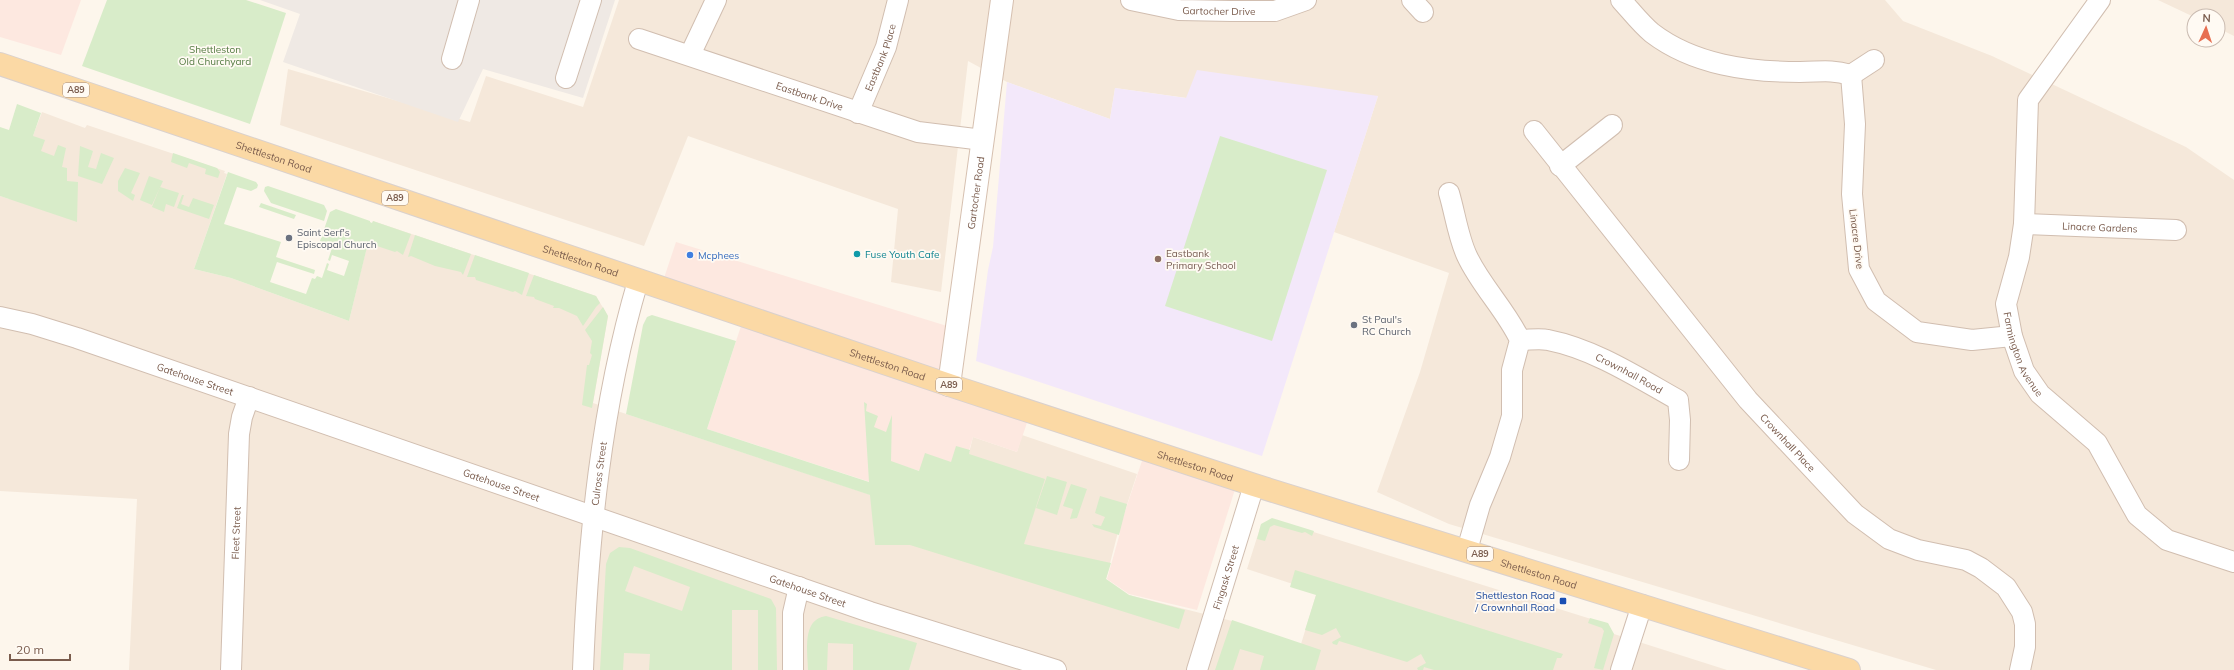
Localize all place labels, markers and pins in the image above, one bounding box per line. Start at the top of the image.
place label: Saint Serf's Episcopal Church [297,226,377,251]
marker: Saint Serf's Episcopal Church [284,233,294,243]
place label: Eastbank Primary School [1166,247,1236,272]
place label: Fuse Youth Cafe [865,248,939,261]
place label: Mcphees [698,249,739,262]
marker: Fuse Youth Cafe [852,249,862,259]
marker: Mcphees [685,250,695,260]
marker: Eastbank Primary School [1153,254,1163,264]
place label: St Paul's RC Church [1362,313,1411,338]
marker: St Paul's RC Church [1349,320,1359,330]
place label: Shettleston Road / Crownhall Road [1474,589,1555,614]
marker: Shettleston Road / Crownhall Road [1558,596,1568,606]

